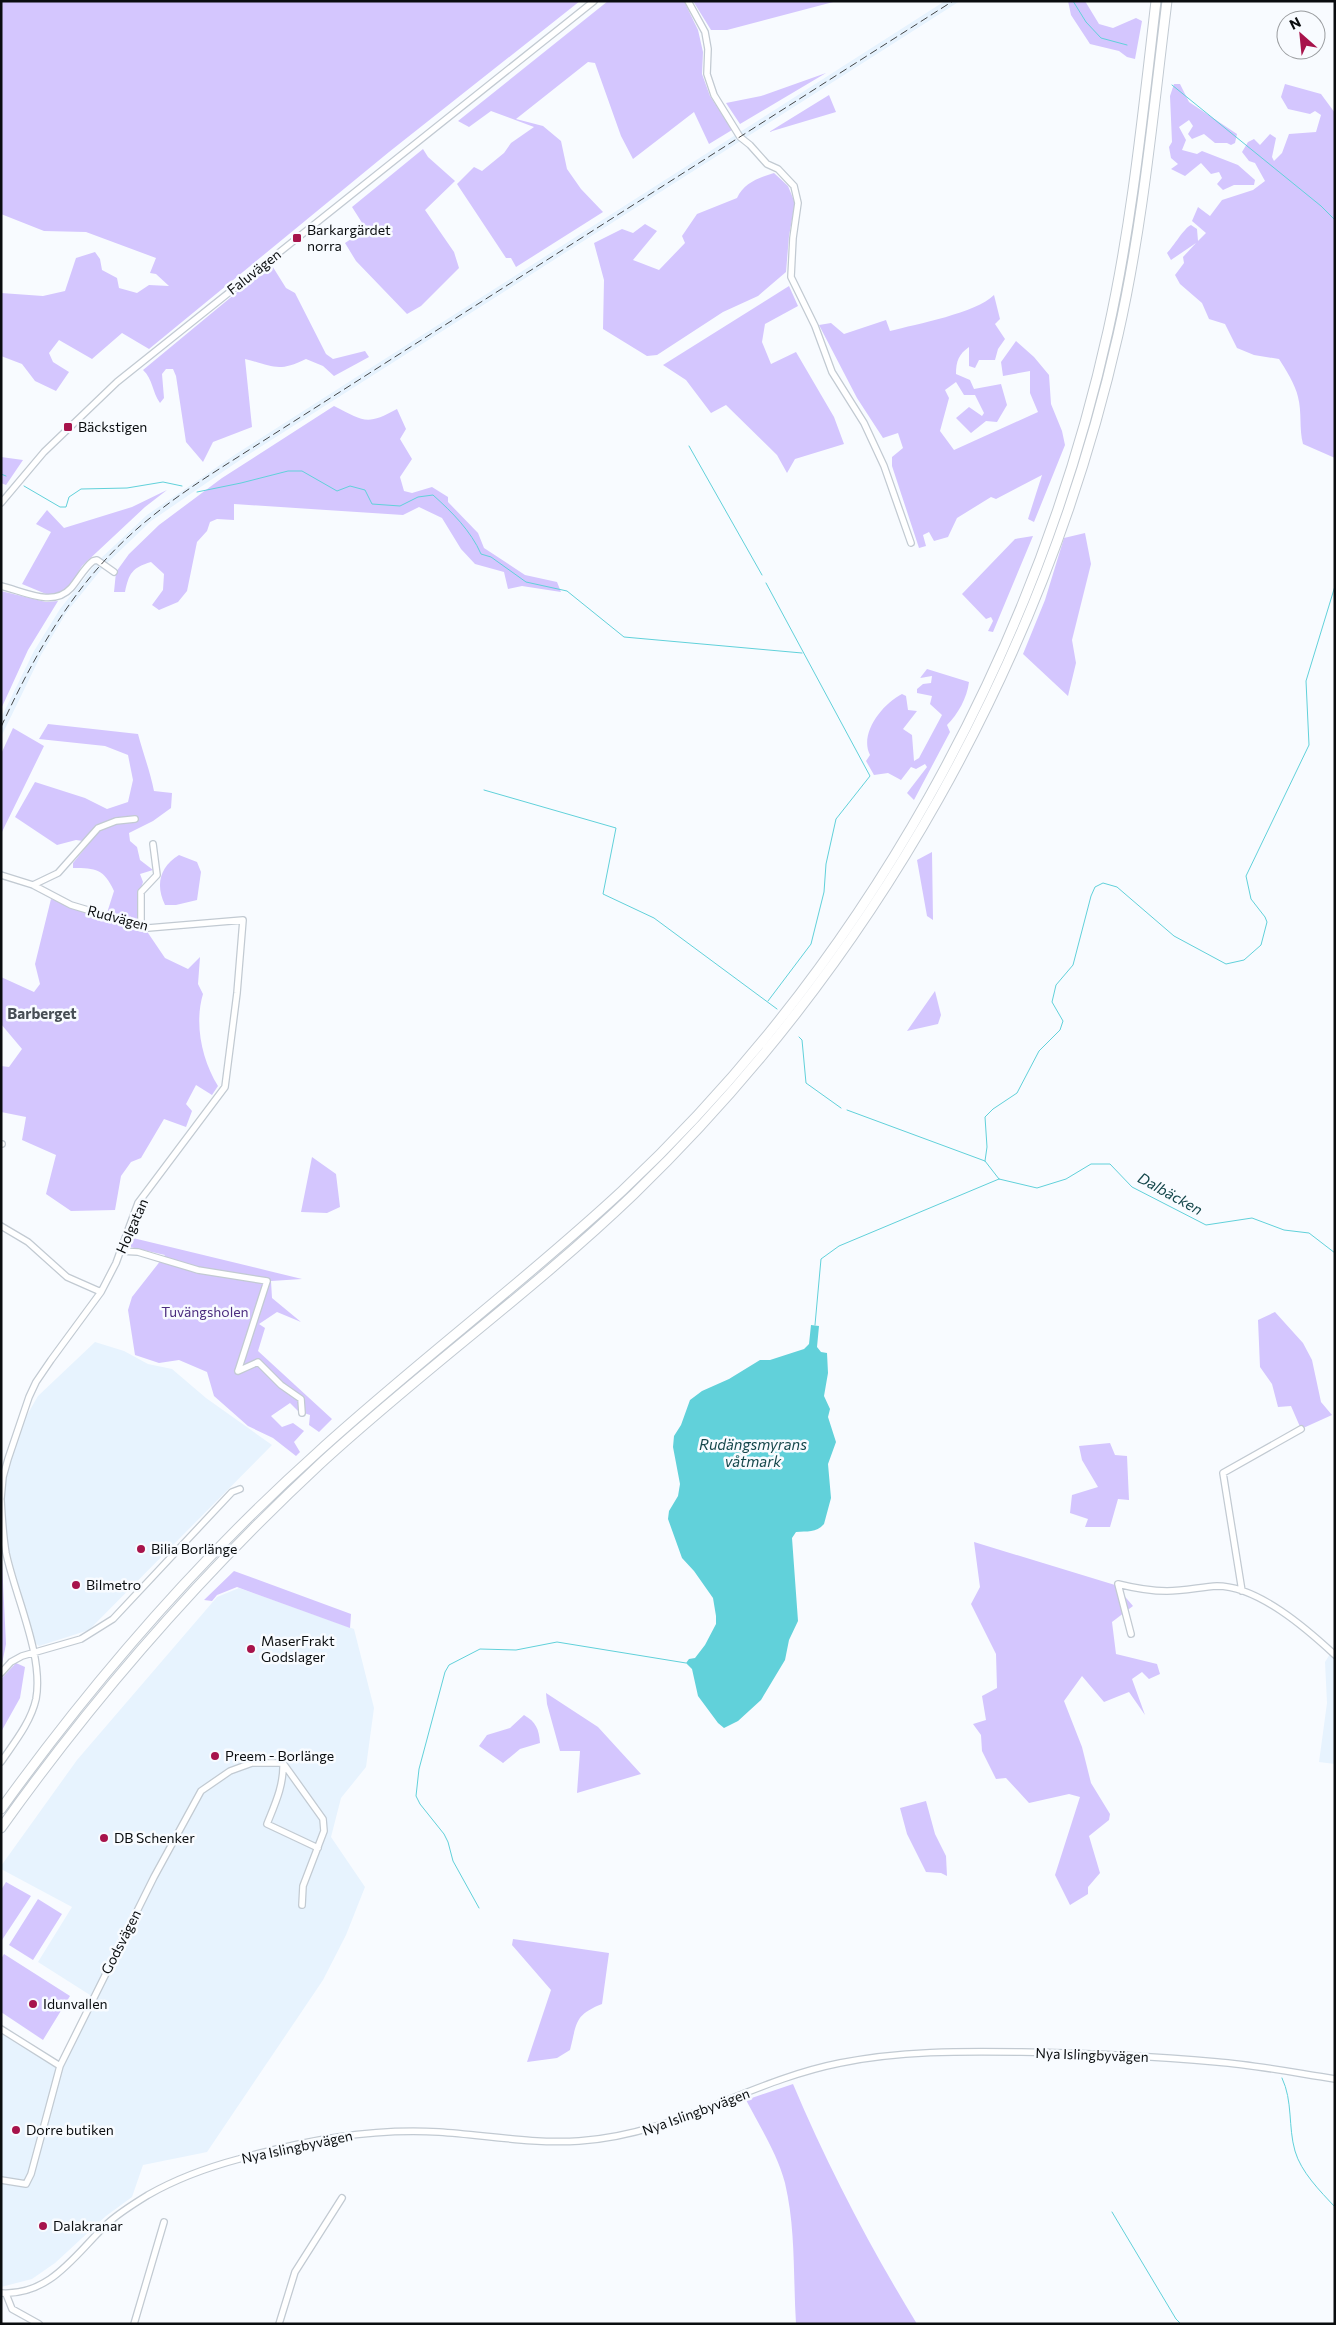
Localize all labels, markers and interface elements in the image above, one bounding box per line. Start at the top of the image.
north arrow [1276,10,1326,60]
text: N [1286,13,1303,33]
place label: Barkargärdet norra [307,221,391,254]
marker: Barkargärdet norra [291,232,303,244]
street label: Faluvägen [223,245,284,298]
place label: Bäckstigen [78,418,147,435]
marker: Bäckstigen [62,421,74,433]
street label: Rudvägen [86,901,150,934]
district label: Barberget [7,1004,77,1022]
water label: Dalbäcken [1135,1168,1206,1218]
street label: Holgatan [112,1196,151,1256]
park label: Tuvängsholen [161,1303,249,1320]
water label: Rudängsmyrans våtmark [699,1435,807,1470]
place label: Bilia Borlänge [151,1540,237,1557]
marker: Bilia Borlänge [135,1543,147,1555]
place label: Bilmetro [86,1576,141,1593]
marker: Bilmetro [70,1579,82,1591]
place label: MaserFrakt Godslager [261,1632,335,1665]
marker: MaserFrakt Godslager [245,1643,257,1655]
place label: Preem - Borlänge [225,1747,334,1764]
marker: Preem - Borlänge [209,1750,221,1762]
place label: DB Schenker [114,1829,195,1846]
marker: DB Schenker [98,1832,110,1844]
street label: Godsvägen [97,1907,144,1977]
place label: Idunvallen [43,1995,108,2012]
marker: Idunvallen [27,1998,39,2010]
street label: Nya Islingbyvägen [1035,2044,1149,2065]
street label: Nya Islingbyvägen [640,2084,752,2139]
place label: Dorre butiken [26,2121,114,2138]
marker: Dorre butiken [10,2124,22,2136]
street label: Nya Islingbyvägen [240,2126,354,2167]
place label: Dalakranar [53,2217,123,2234]
marker: Dalakranar [37,2220,49,2232]

